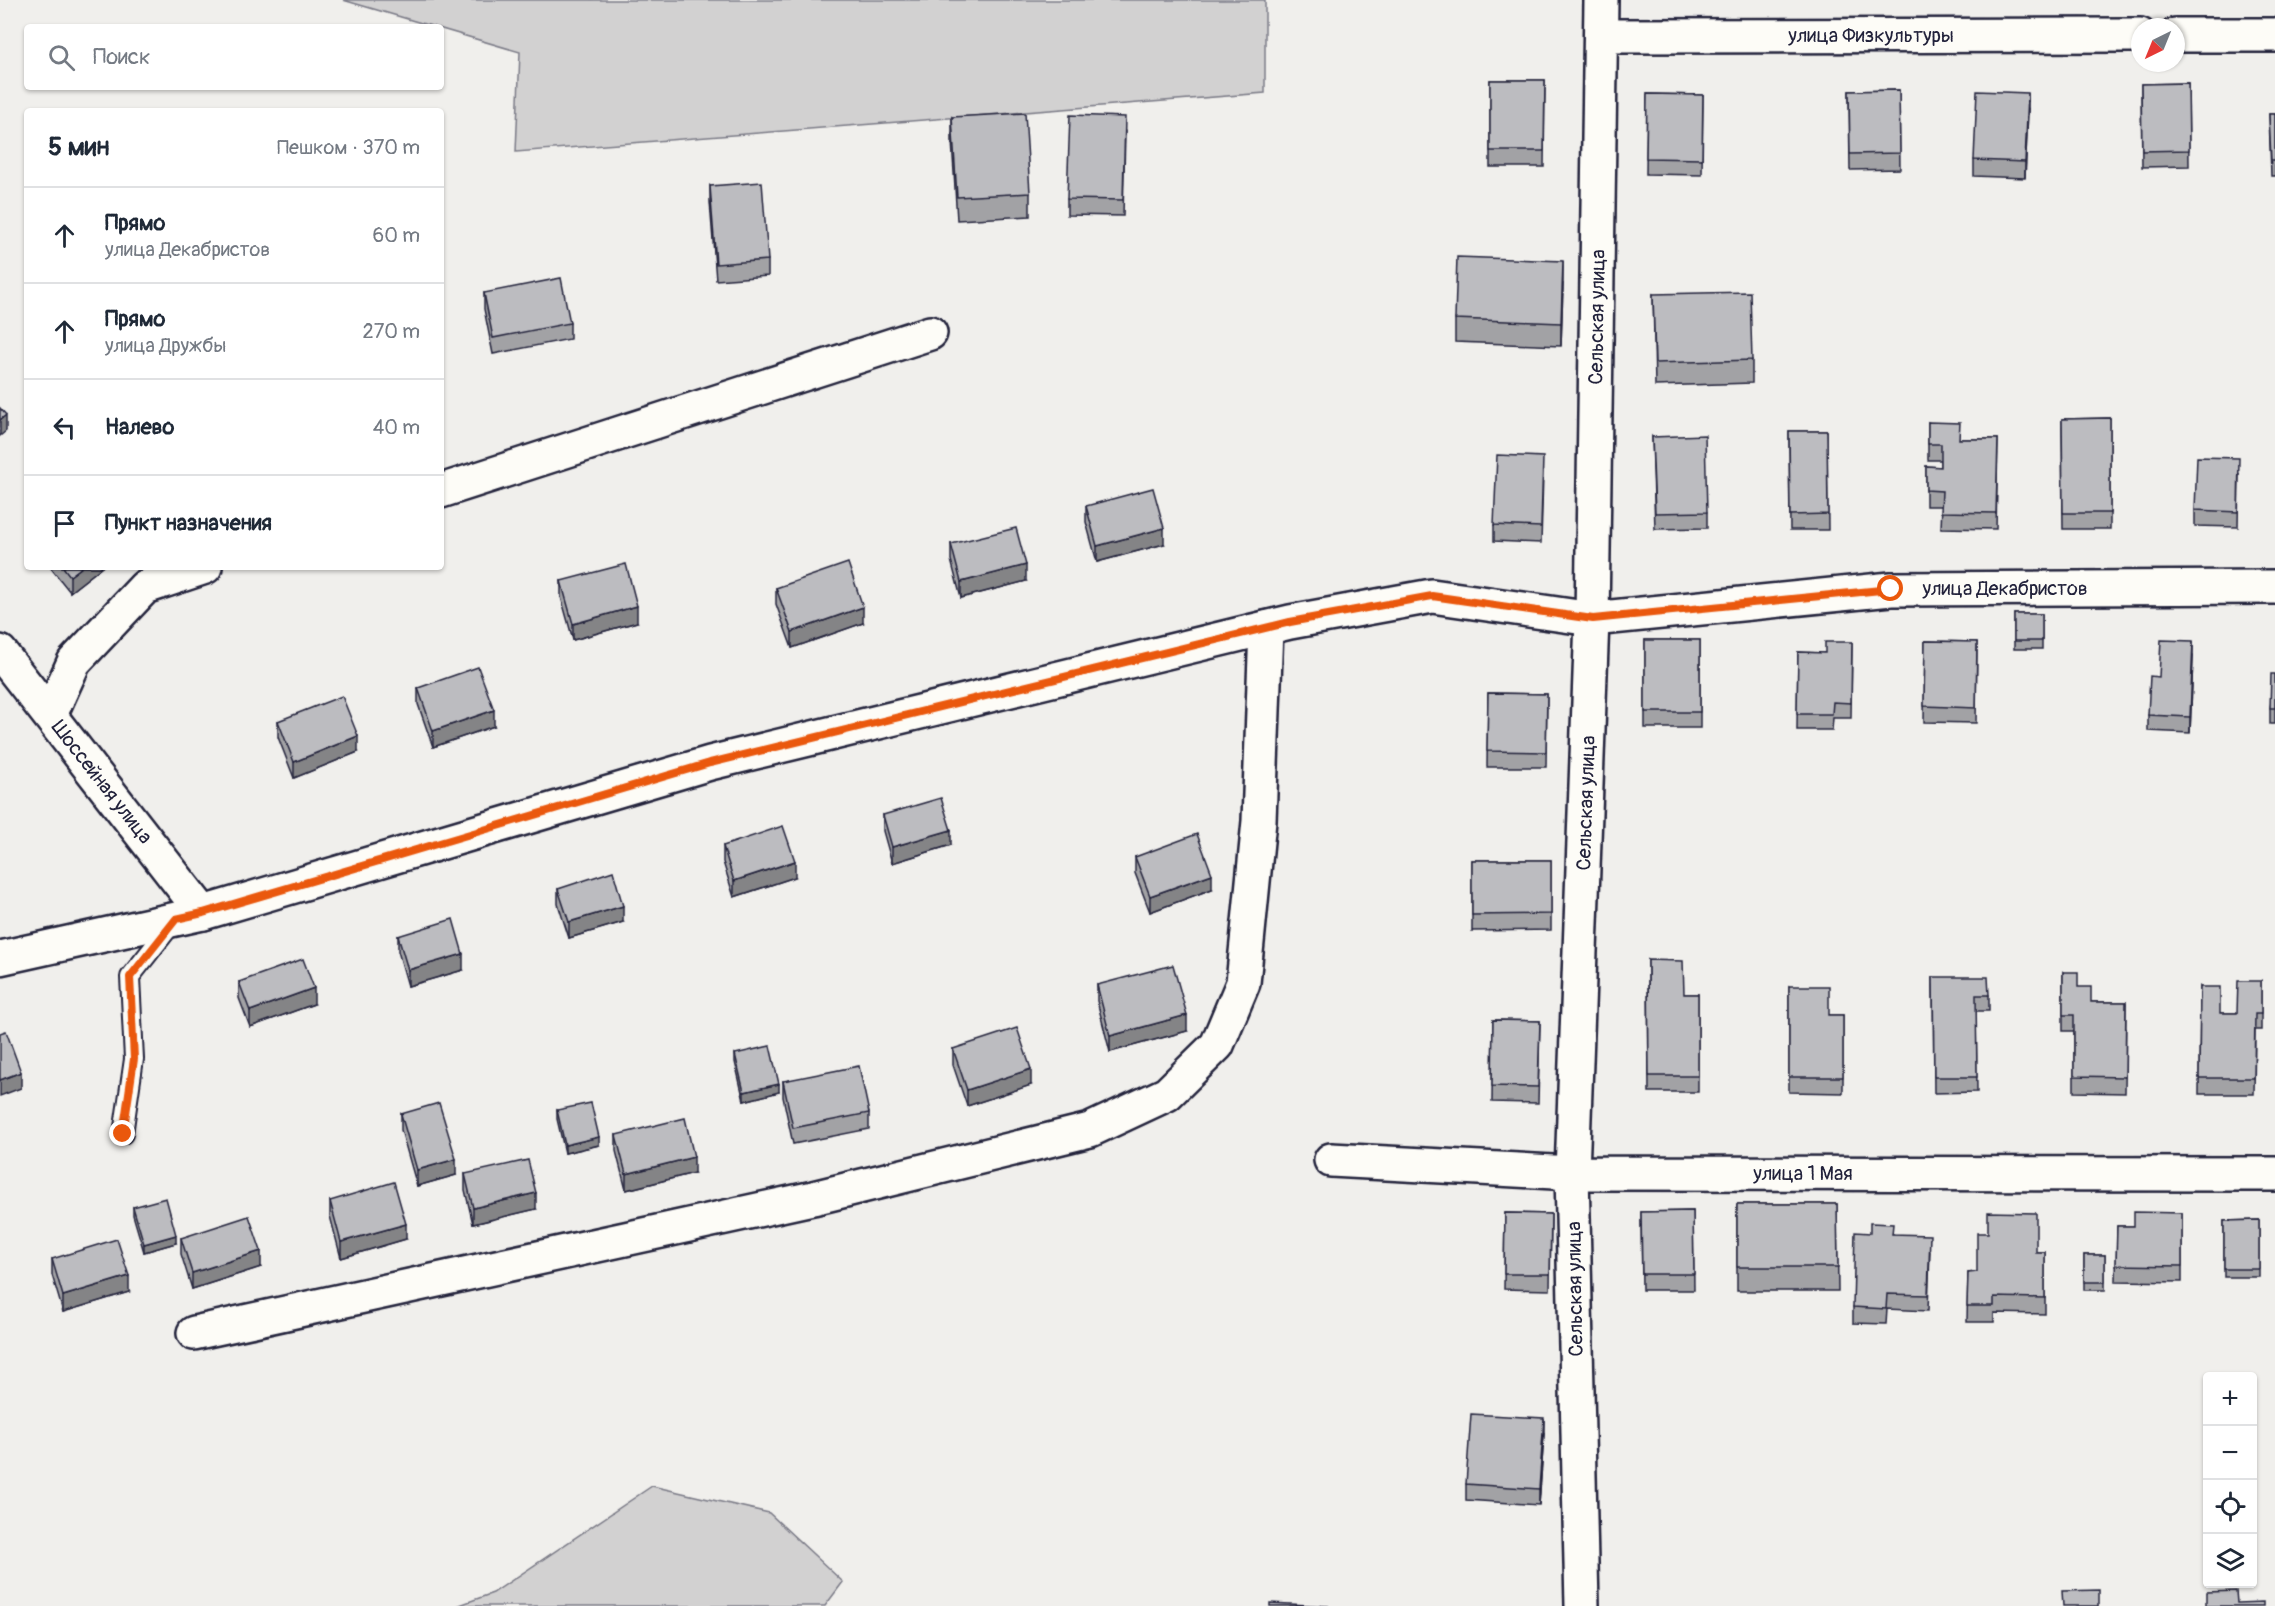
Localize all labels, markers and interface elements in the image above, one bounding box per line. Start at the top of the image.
north arrow [2131,18,2185,72]
street label: улица Физкультуры [1787,23,1954,48]
search box [24,24,444,90]
icon: search [45,41,78,74]
text: Поиск [93,43,150,71]
text: 5 мин [48,131,109,163]
text: Пешком · 370 m [277,135,420,160]
text: Прямо [105,209,165,237]
icon: ahead [48,219,81,252]
text: 60 m [373,223,420,248]
text: улица Декабристов [105,237,270,262]
street label: Сельская улица [1583,249,1611,385]
text: Прямо [105,305,165,333]
icon: ahead [48,315,81,348]
text: 270 m [362,319,420,344]
text: улица Дружбы [105,333,226,358]
icon: left [48,411,81,444]
text: Налево [105,413,174,441]
text: 40 m [373,415,420,440]
icon: arrive [48,507,81,540]
text: Пункт назначения [105,509,272,537]
route start [1877,575,1903,601]
street label: улица Декабристов [1921,576,2088,601]
street label: Шоссейная улица [46,715,158,849]
street label: Сельская улица [1571,735,1601,871]
route end [109,1120,135,1146]
street label: улица 1 Мая [1752,1161,1853,1186]
street label: Сельская улица [1561,1221,1589,1357]
map controls [2203,1372,2257,1588]
button: + [2203,1372,2257,1426]
button: − [2203,1426,2257,1480]
button: locate [2203,1480,2257,1534]
button: layers [2203,1534,2257,1588]

